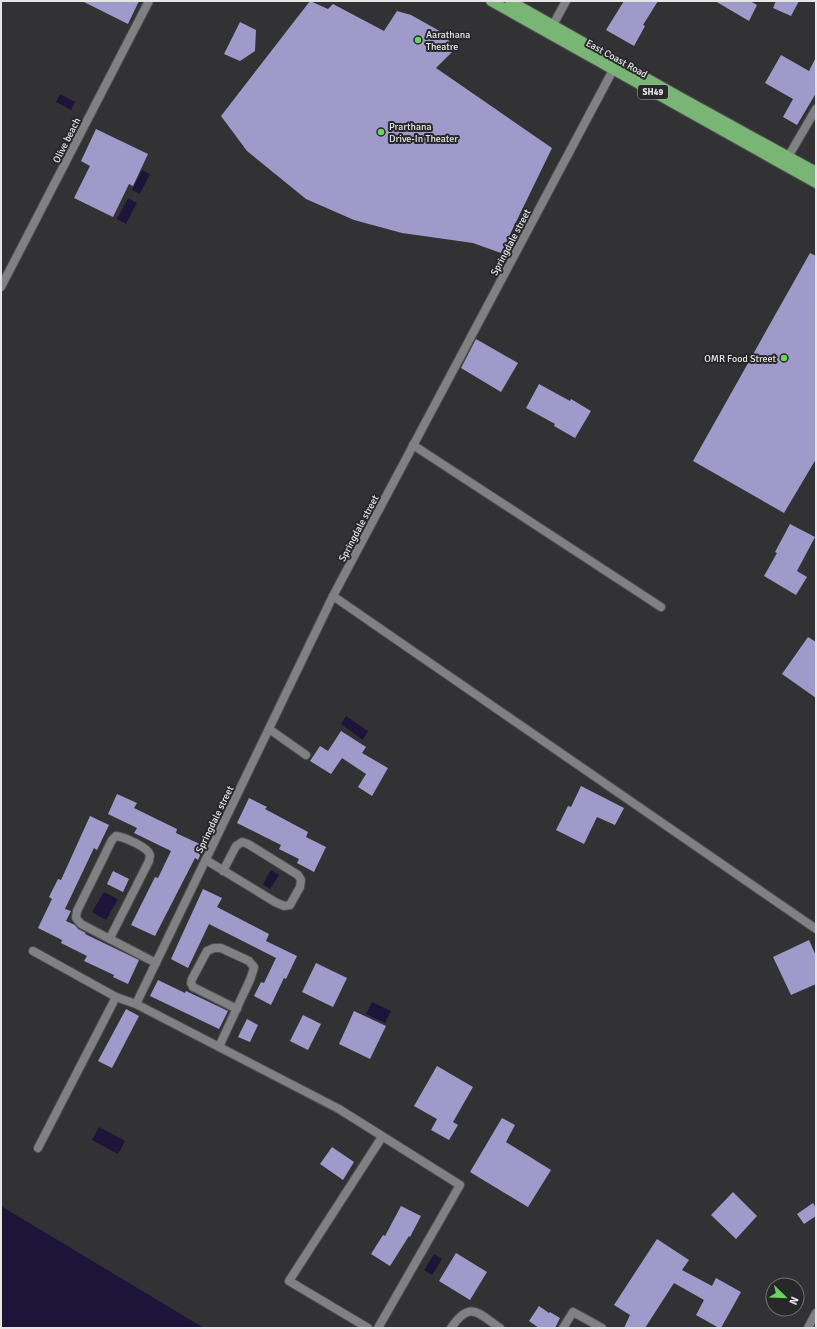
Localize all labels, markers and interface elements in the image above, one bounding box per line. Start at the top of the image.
place label: Aarathana Theatre [426,29,470,53]
marker: Aarathana Theatre [413,35,423,45]
street label: East Coast Road [584,37,649,81]
road number: SH49 [638,85,668,99]
street label: Olive beach [50,116,83,165]
place label: Prarthana Drive-In Theater [389,121,458,145]
marker: Prarthana Drive-In Theater [376,127,386,137]
street label: Springdale street [488,207,534,278]
place label: OMR Food Street [704,353,776,365]
marker: OMR Food Street [779,353,789,363]
street label: Springdale street [336,493,382,564]
street label: Springdale street [193,783,237,855]
north arrow [765,1277,805,1317]
text: N [786,1295,801,1307]

